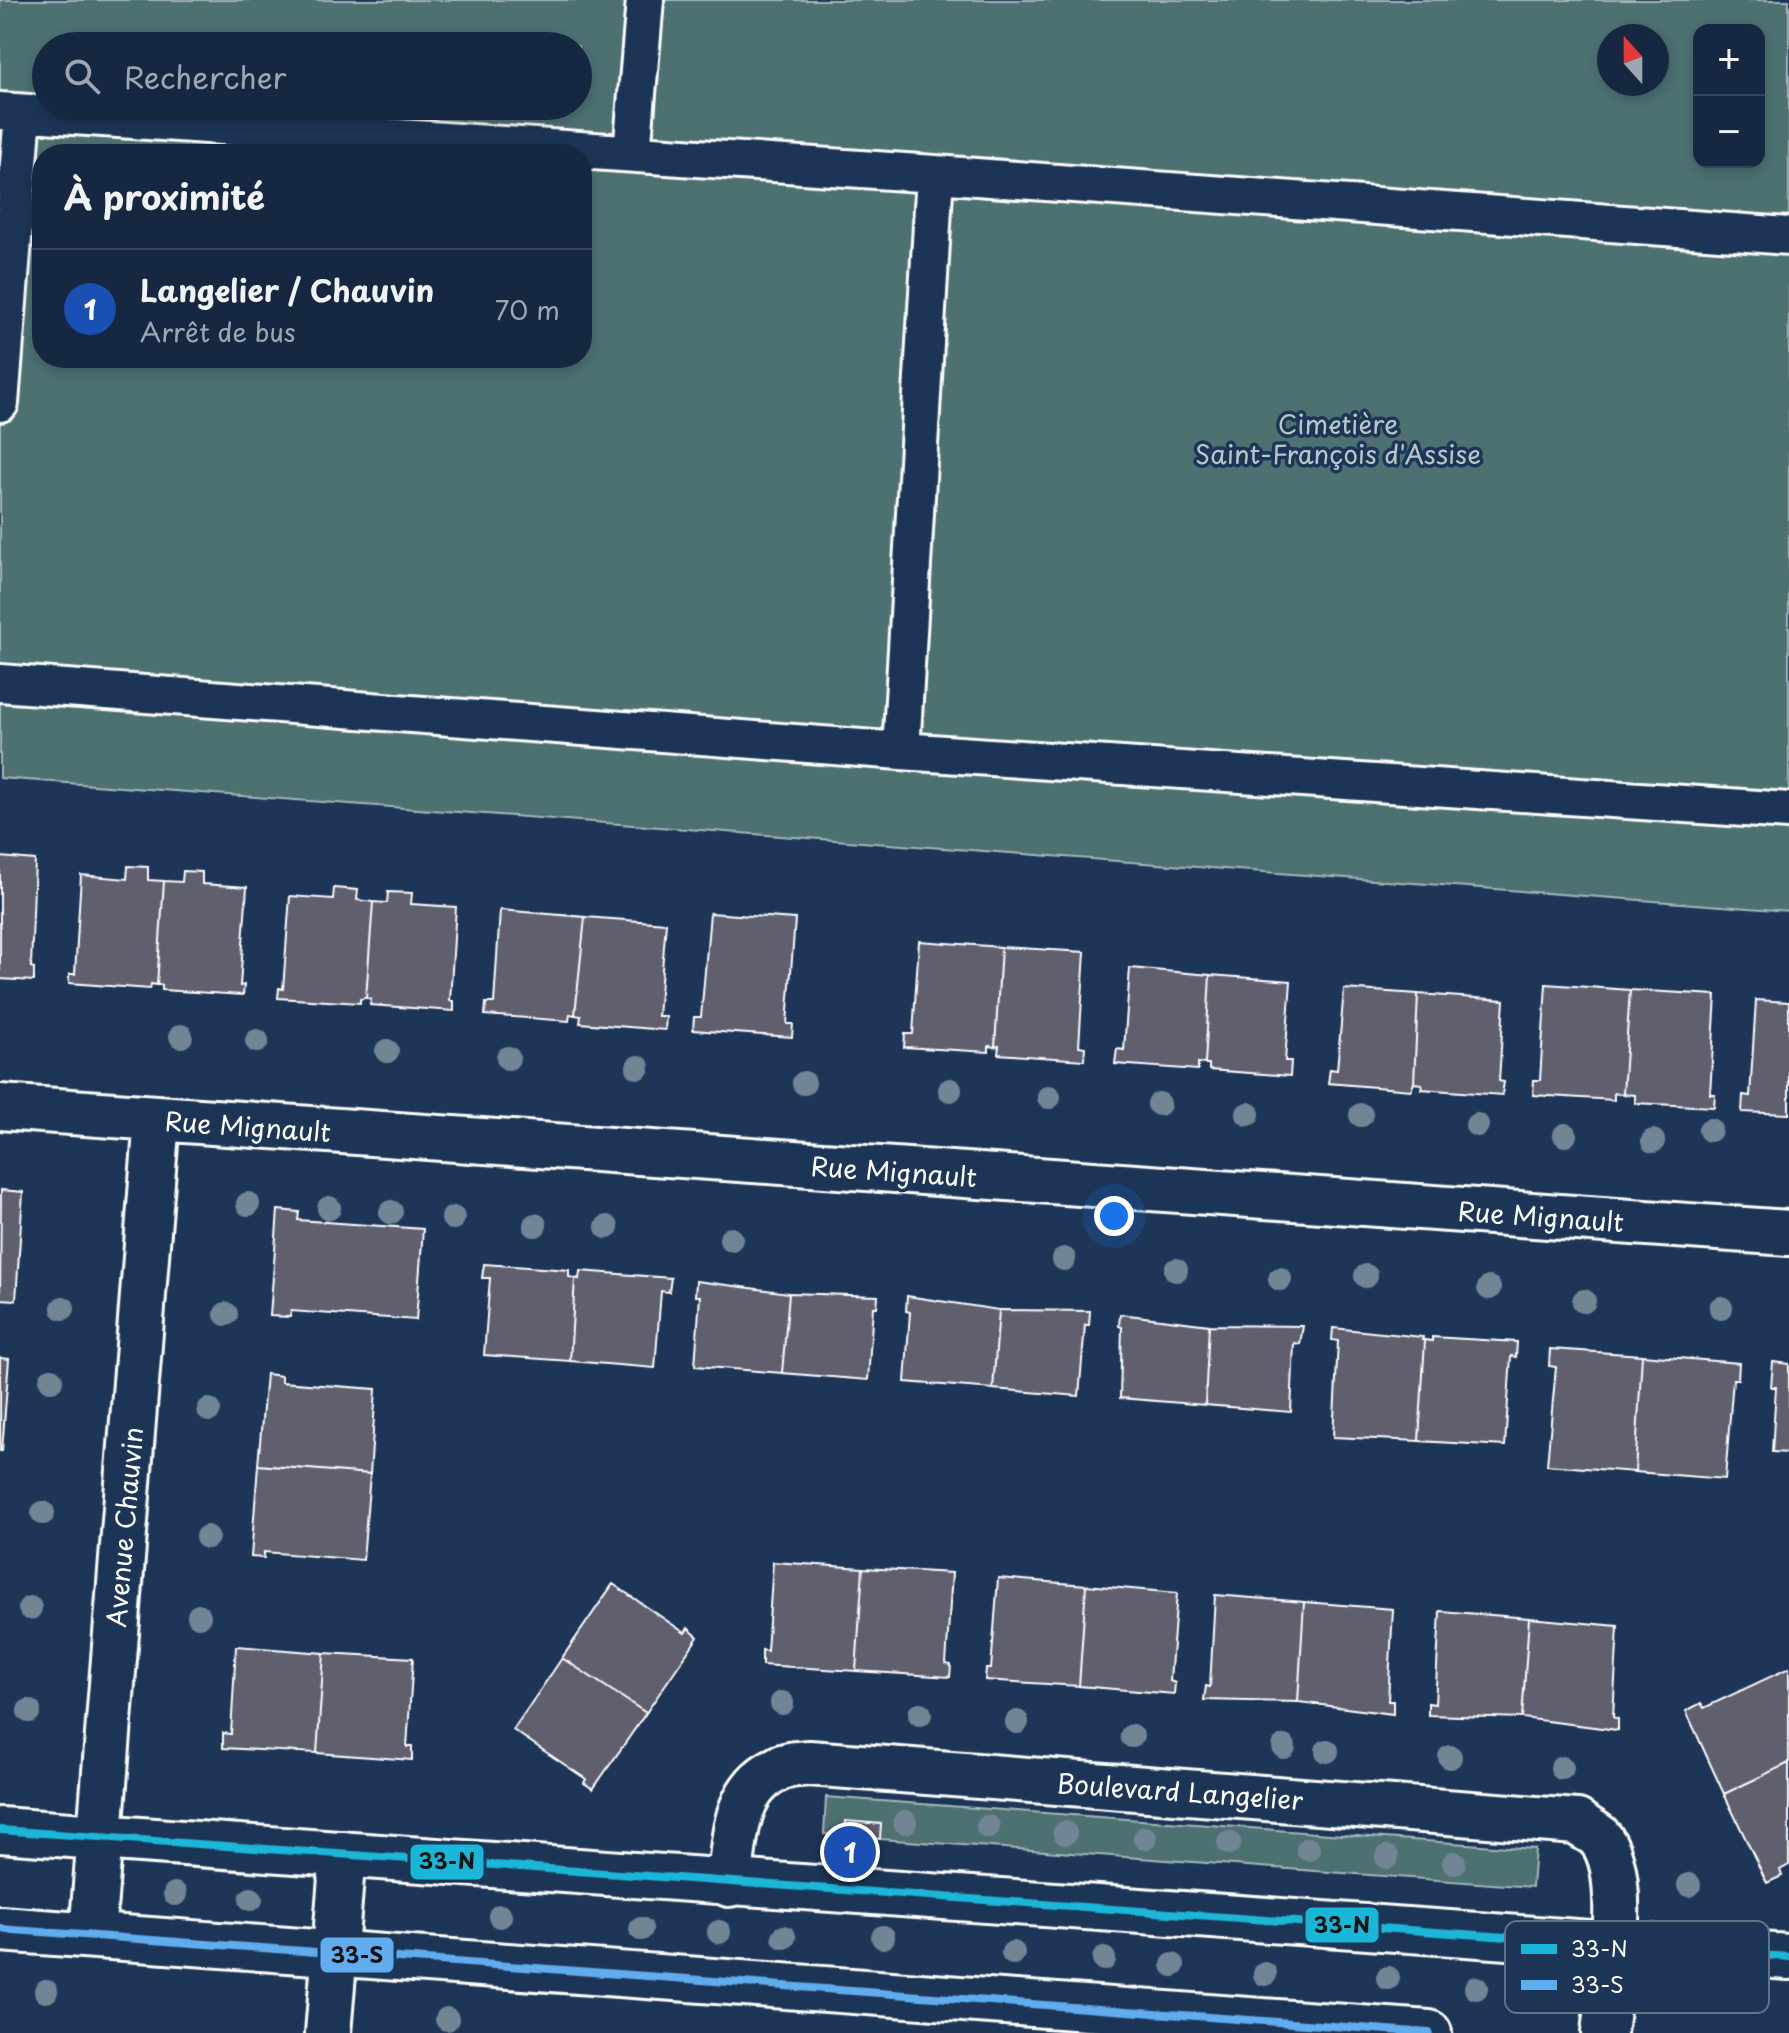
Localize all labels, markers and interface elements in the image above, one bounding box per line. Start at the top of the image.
north arrow [1597,24,1669,96]
map controls [1693,24,1765,168]
button: + [1693,24,1765,96]
search box [32,32,592,120]
icon: search [60,54,104,98]
text: Rechercher [124,54,287,99]
button: − [1693,96,1765,168]
text: À proximité [64,170,265,222]
text: Langelier / Chauvin [140,267,434,312]
text: 1 [84,290,96,329]
text: 70 m [495,290,560,329]
text: Arrêt de bus [140,312,296,351]
park label: Cimetière Saint-François d'Assise [1195,404,1481,473]
street label: Rue Mignault [164,1101,332,1151]
street label: Rue Mignault [810,1146,978,1196]
street label: Rue Mignault [1457,1191,1625,1241]
your location [1094,1196,1134,1236]
street label: Avenue Chauvin [96,1425,152,1629]
street label: Boulevard Langelier [1055,1763,1305,1819]
pin: 1 [824,1822,876,1882]
line badge: 33-N [409,1843,485,1881]
text: 33-N [419,1843,475,1876]
line badge: 33-N [1304,1906,1380,1944]
text: 33-N [1314,1907,1370,1940]
legend [1505,1921,1769,2013]
text: 33-N [1571,1931,1628,1964]
line badge: 33-S [319,1936,395,1974]
text: 33-S [331,1937,383,1970]
text: 33-S [1571,1967,1624,2000]

